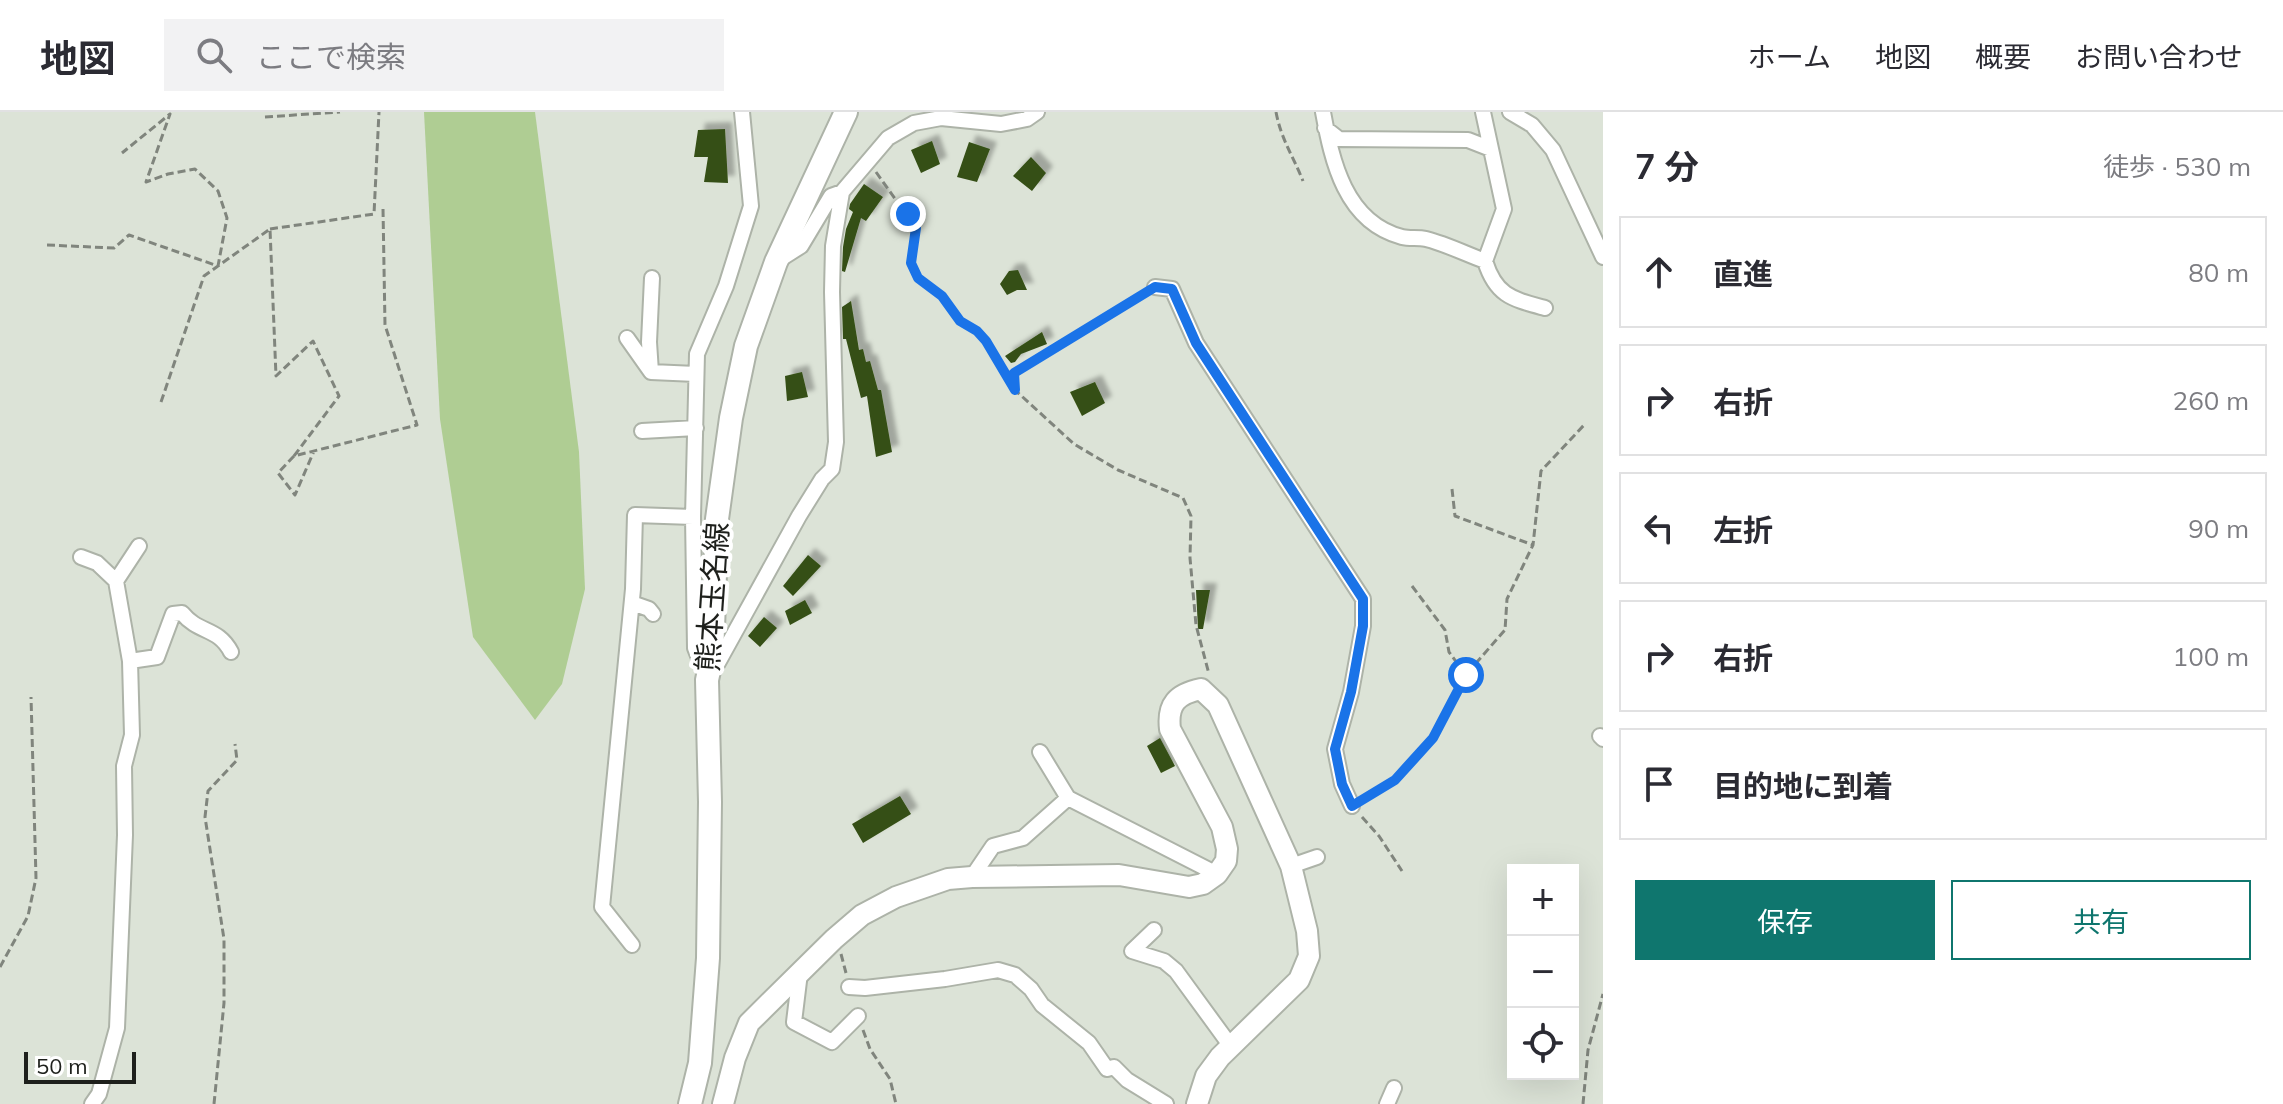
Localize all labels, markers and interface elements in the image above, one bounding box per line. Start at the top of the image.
search box [164,19,724,91]
icon: search [192,33,236,77]
text: 地図 [40,34,116,82]
text: ここで検索 [256,38,406,76]
text: ホーム [1748,39,1831,74]
text: 地図 [1875,39,1931,74]
text: 概要 [1975,39,2031,74]
text: お問い合わせ [2075,39,2243,74]
text: 7 分 [1635,145,1699,188]
text: 徒歩 · 530 m [2103,150,2251,183]
route end [890,196,926,232]
icon: ahead [1637,250,1681,294]
text: 直進 [1713,255,1773,293]
text: 80 m [2188,256,2249,289]
icon: right [1637,378,1681,422]
text: 右折 [1713,383,1773,421]
text: 260 m [2173,384,2249,417]
icon: left [1637,506,1681,550]
text: 左折 [1713,511,1773,549]
text: 90 m [2188,512,2249,545]
street label: 熊本玉名線 [688,521,736,673]
icon: right [1637,634,1681,678]
text: 右折 [1713,639,1773,677]
text: 100 m [2173,640,2249,673]
route start [1448,657,1484,693]
icon: arrive [1637,762,1681,806]
text: 目的地に到着 [1713,767,1893,805]
map controls [1507,864,1579,1080]
button: + [1507,864,1579,936]
button: 保存 [1635,880,1935,960]
button: 共有 [1951,880,2251,960]
button: − [1507,936,1579,1008]
button: locate [1507,1008,1579,1080]
scale bar [24,1048,136,1084]
text: 50 m [36,1052,87,1080]

